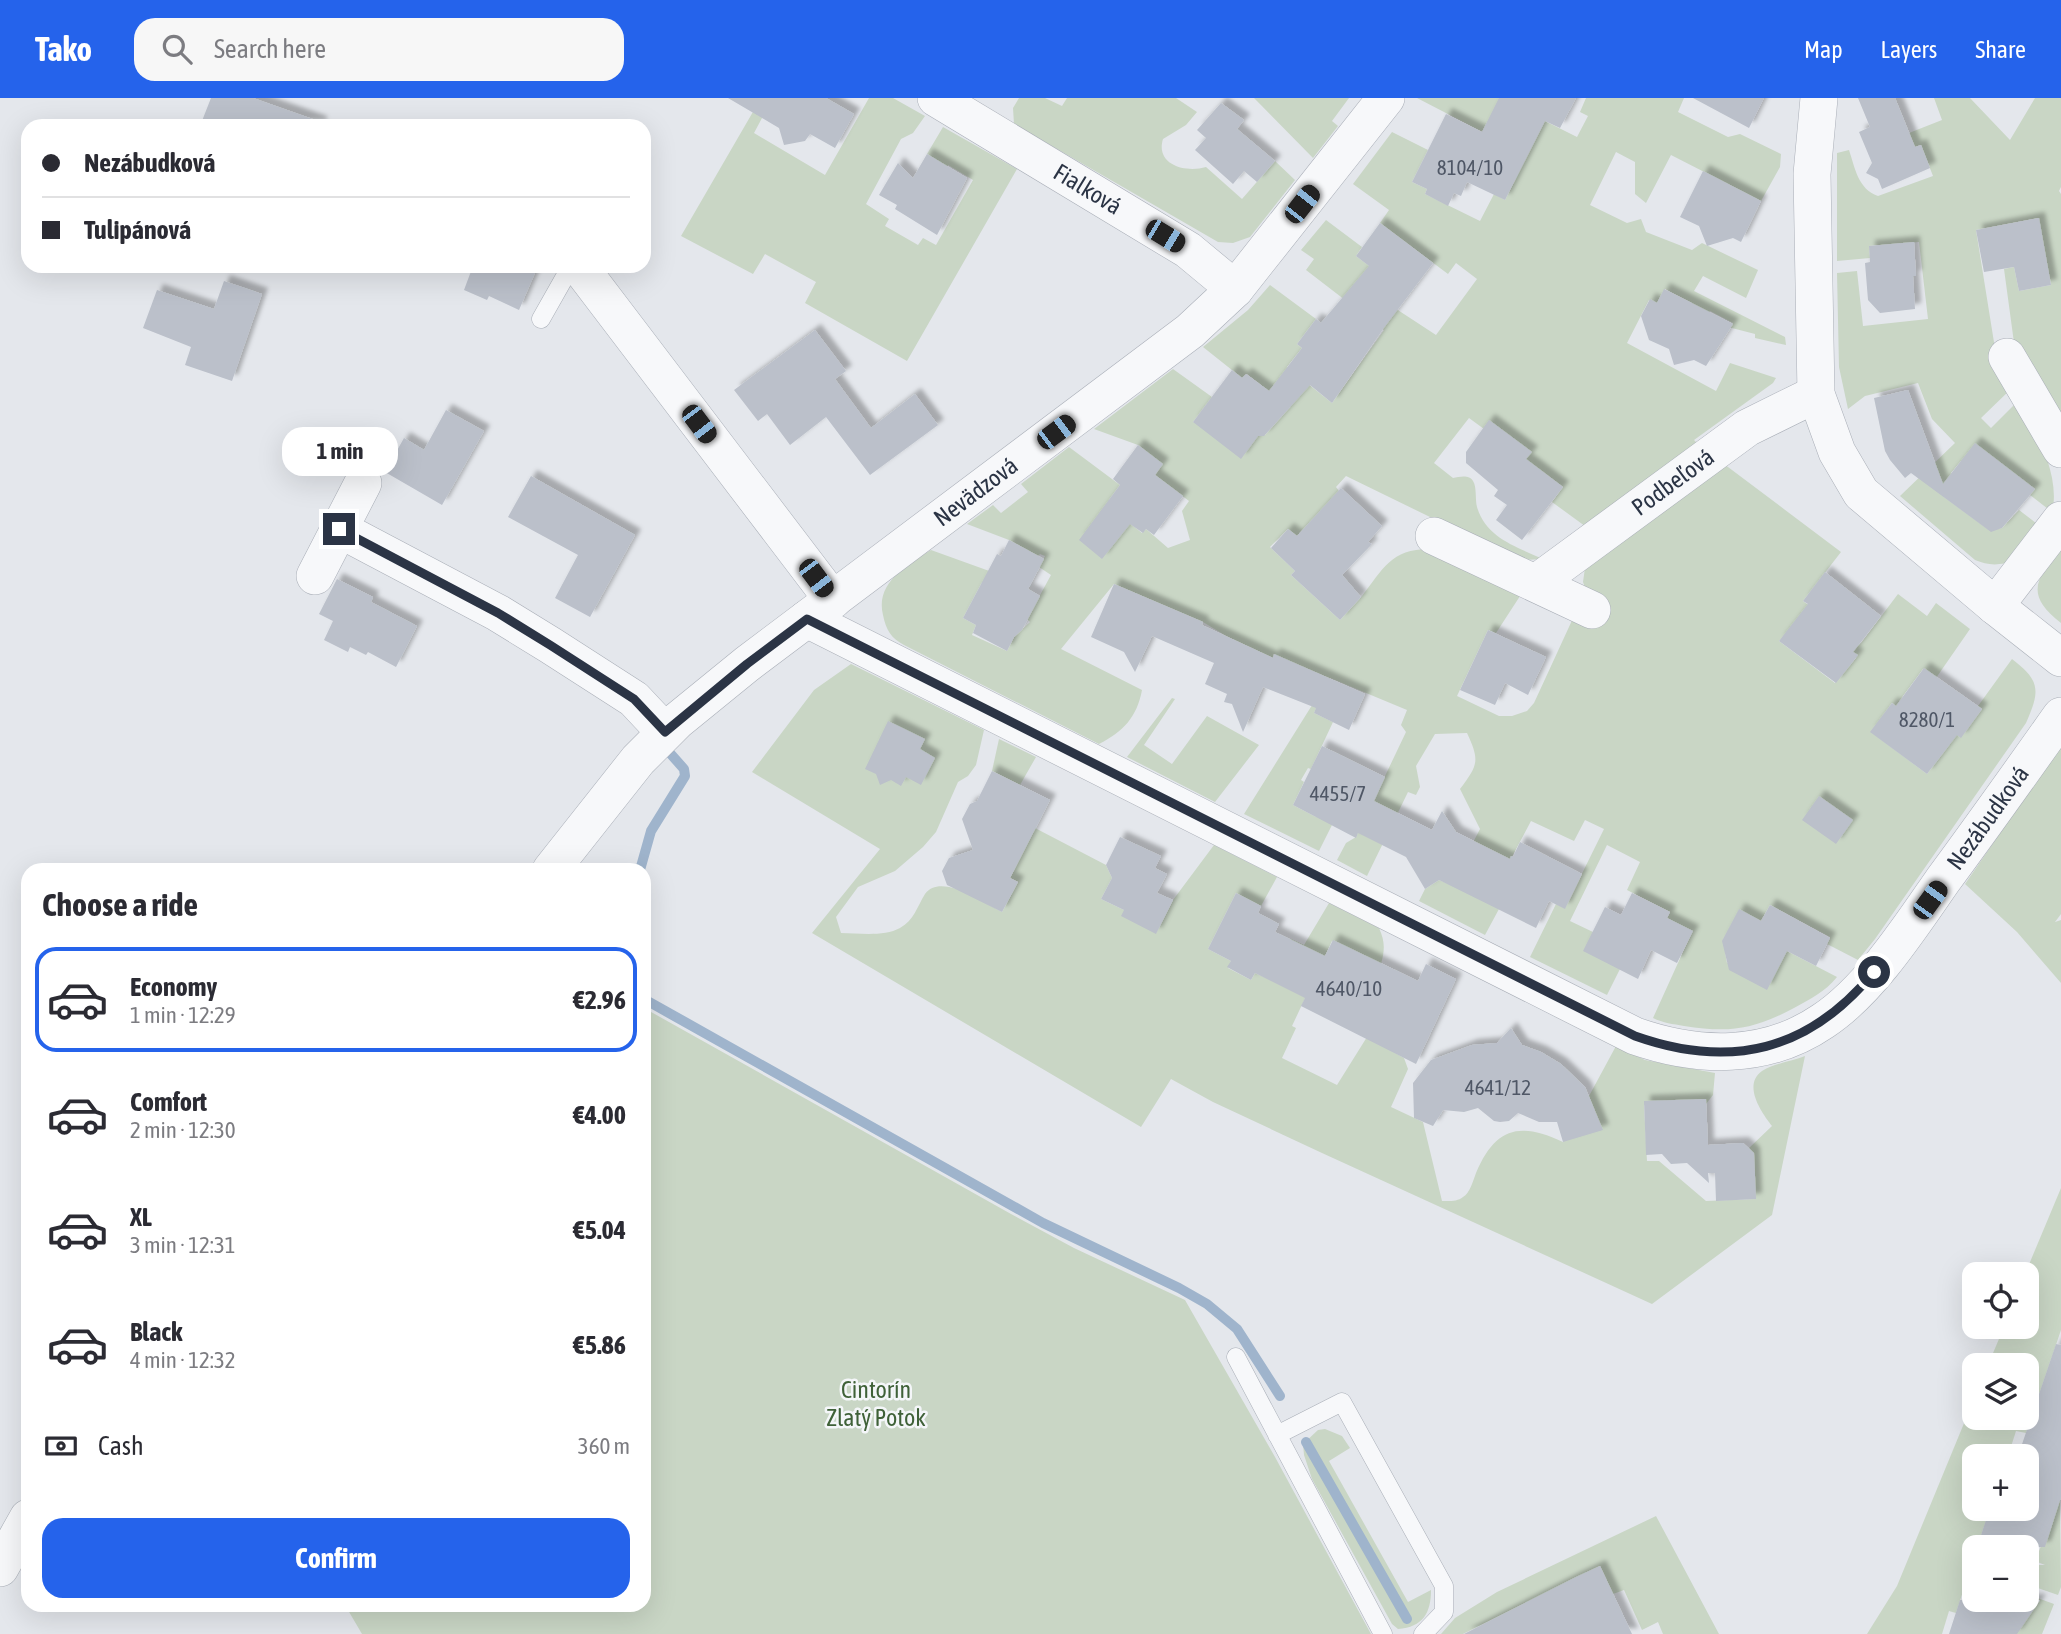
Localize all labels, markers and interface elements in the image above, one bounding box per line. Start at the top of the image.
search box [134,18,624,81]
text: Tako [35,30,92,68]
icon: search [158,30,196,68]
text: Search here [214,34,326,64]
text: Map [1804,36,1843,63]
text: Layers [1881,36,1937,63]
text: Share [1975,36,2026,63]
text: Nezábudková [84,148,215,178]
house number: 8104/10 [1437,155,1503,179]
street label: Fialková [1049,158,1127,220]
car [1281,181,1324,227]
text: Tulipánová [84,215,191,245]
car [1142,216,1189,256]
car [678,401,721,447]
car [1033,411,1080,453]
callout: 1 min [281,428,397,476]
text: 1 min [317,438,363,464]
street label: Podbeľová [1627,443,1719,521]
street label: Nevädzová [929,452,1023,532]
route end [323,513,355,545]
car [795,555,838,601]
house number: 8280/1 [1899,707,1955,731]
street label: Nezábudková [1941,761,2034,875]
house number: 4455/7 [1310,781,1366,805]
car [1910,877,1951,923]
text: Choose a ride [42,886,198,923]
route start [1858,956,1890,988]
icon: car [46,968,109,1031]
text: Economy [130,972,217,1002]
house number: 4640/10 [1316,976,1382,1000]
text: €2.96 [573,985,626,1015]
text: 1 min · 12:29 [130,1002,236,1028]
house number: 4641/12 [1465,1075,1531,1099]
icon: car [46,1083,109,1146]
text: Comfort [130,1087,207,1117]
text: €4.00 [573,1100,626,1130]
text: 2 min · 12:30 [130,1117,236,1143]
icon: car [46,1198,109,1261]
text: XL [130,1202,152,1232]
text: €5.04 [573,1215,626,1245]
text: 3 min · 12:31 [130,1232,236,1258]
map controls [1962,1262,2039,1612]
button: locate [1962,1262,2039,1339]
icon: car [46,1313,109,1376]
text: Black [130,1317,182,1347]
text: €5.86 [573,1330,626,1360]
text: 4 min · 12:32 [130,1347,236,1373]
button: layers [1962,1353,2039,1430]
park label: Cintorín Zlatý Potok [826,1376,926,1431]
icon: cash [42,1427,80,1465]
text: Cash [98,1431,144,1461]
text: 360 m [578,1433,630,1459]
button: + [1962,1444,2039,1521]
button: Confirm [42,1518,630,1598]
button: − [1962,1535,2039,1612]

